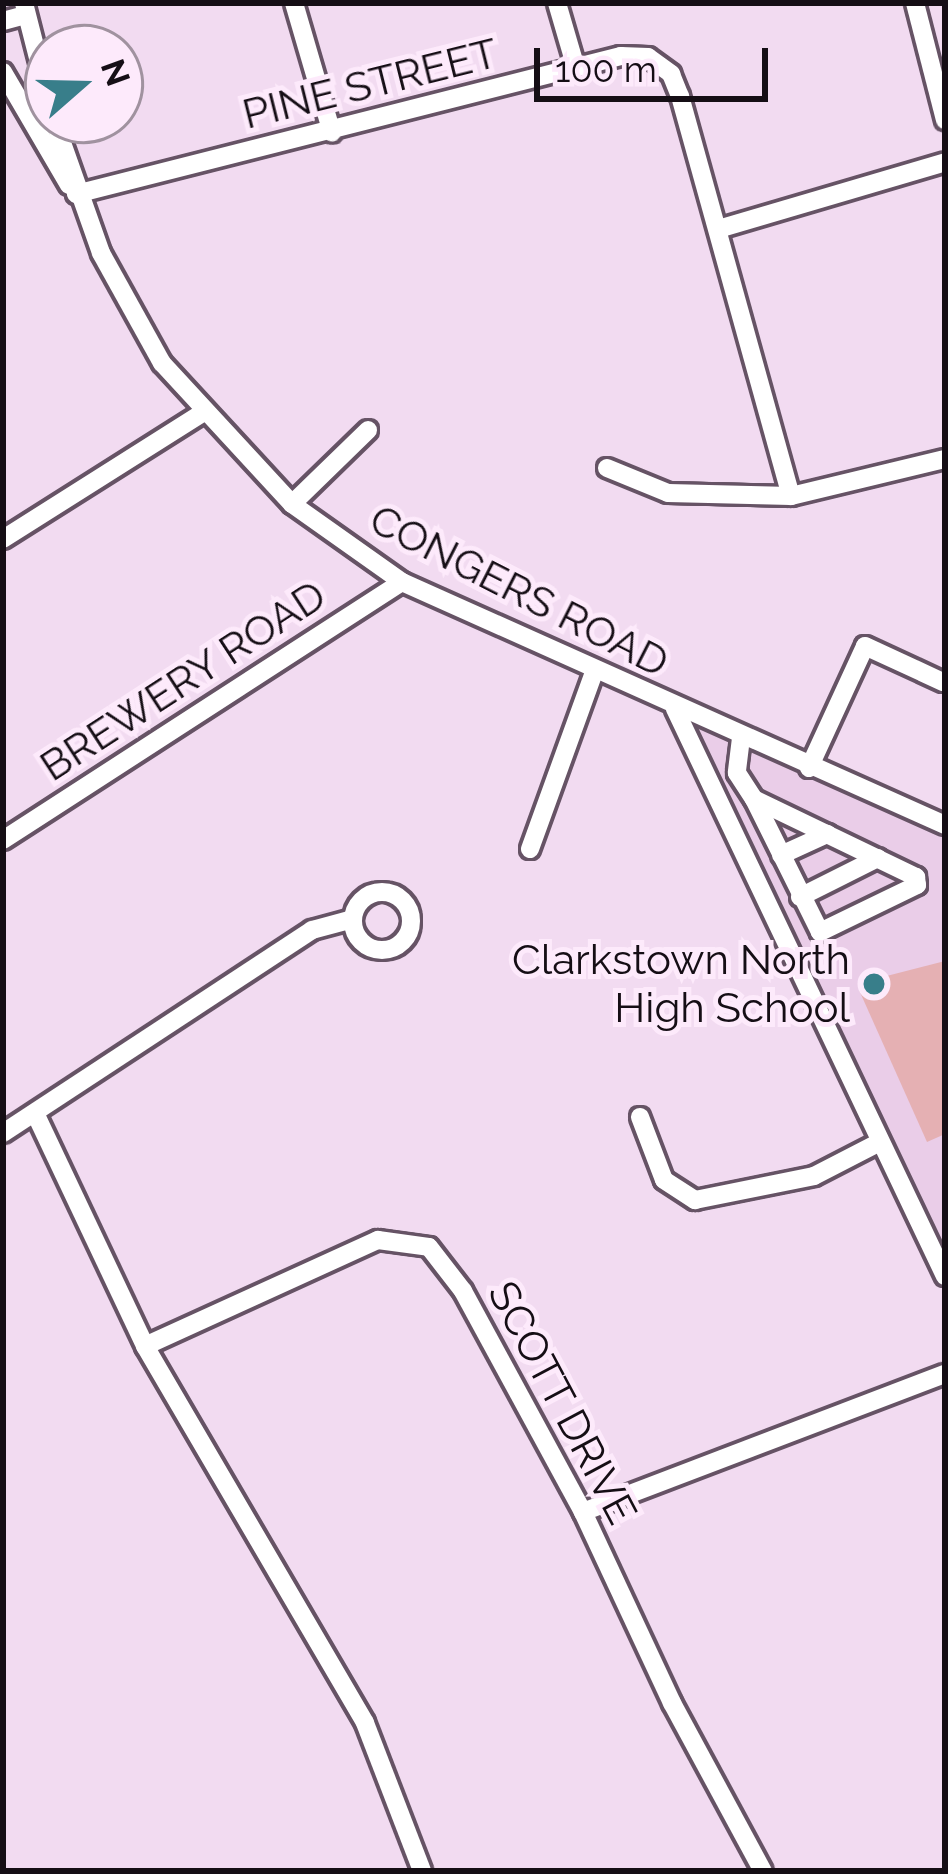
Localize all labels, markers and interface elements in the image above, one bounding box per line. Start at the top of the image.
north arrow [24,24,144,144]
scale bar [540,24,774,98]
street label: PINE STREET [238,28,502,140]
text: 100 m [555,48,657,90]
text: N [93,54,138,91]
street label: CONGERS ROAD [361,494,677,688]
street label: BREWERY ROAD [30,570,336,792]
place label: Clarkstown North High School [512,935,850,1034]
marker: Clarkstown North High School [861,971,887,997]
street label: SCOTT DRIVE [477,1273,647,1533]

